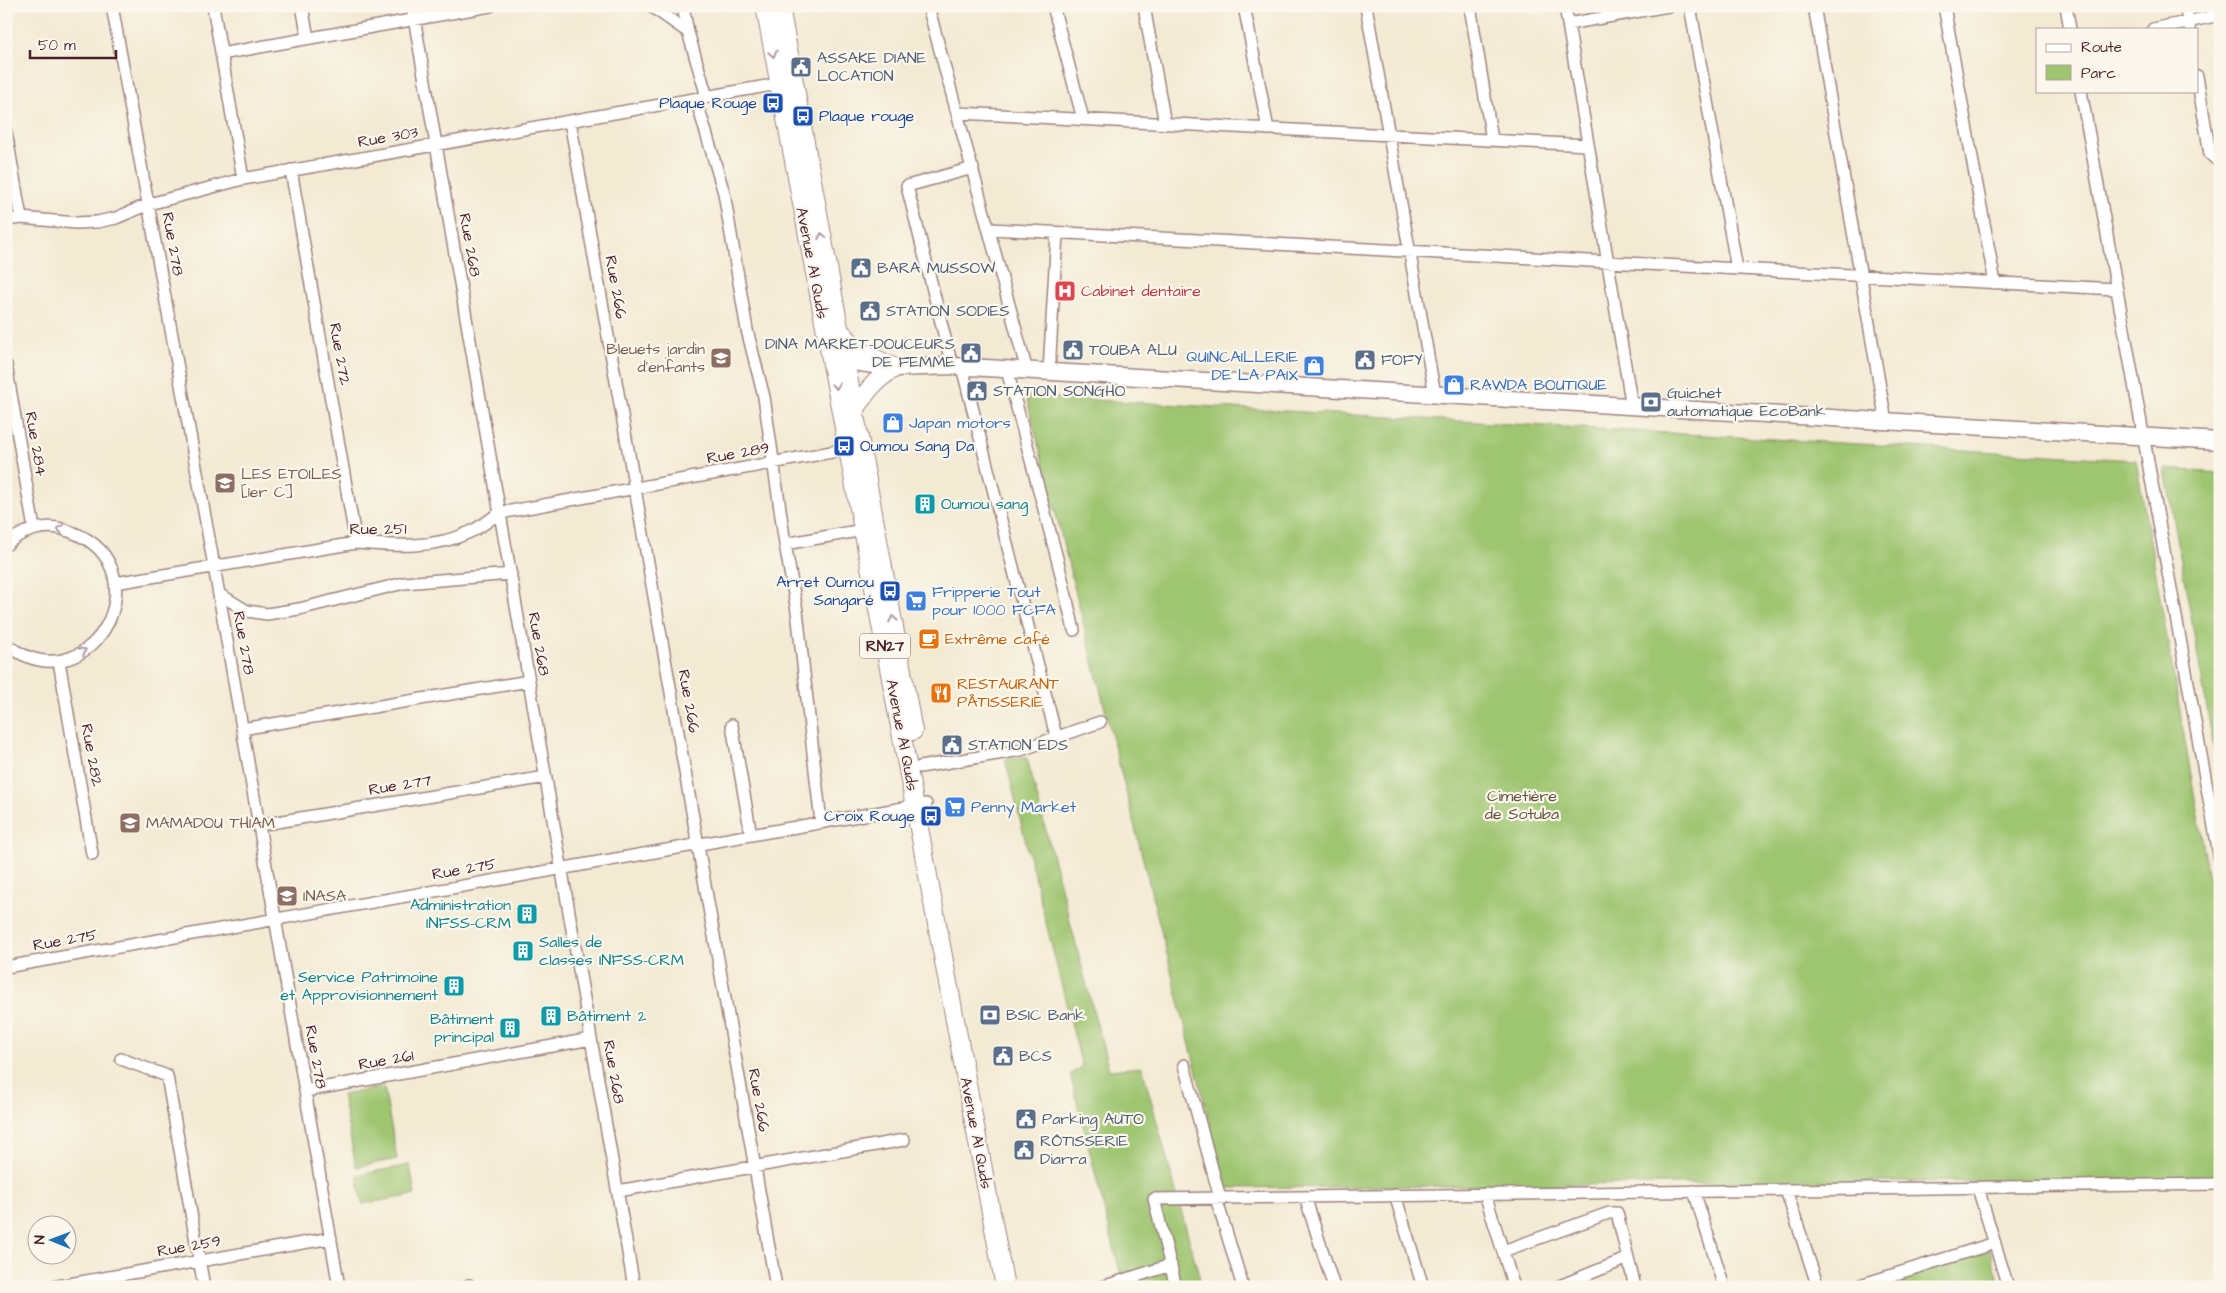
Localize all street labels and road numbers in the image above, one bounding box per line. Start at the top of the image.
street label: Rue 303 [356,121,420,153]
street label: Avenue Al Quds [790,205,834,321]
street label: Rue 278 [157,211,189,277]
street label: Rue 268 [454,211,486,279]
street label: Rue 266 [600,254,632,320]
street label: Rue 272 [324,321,356,387]
street label: Rue 284 [20,410,52,478]
street label: Rue 289 [705,437,771,469]
street label: Rue 251 [349,518,407,540]
street label: Rue 278 [228,610,260,676]
street label: Rue 268 [523,610,555,678]
road number: RN27 [860,634,910,658]
street label: Rue 266 [673,668,705,734]
street label: Avenue Al Quds [880,677,924,793]
street label: Rue 282 [76,722,108,788]
street label: Rue 277 [367,769,433,801]
street label: Rue 275 [430,852,499,885]
street label: Rue 275 [31,923,100,956]
street label: Rue 278 [300,1024,332,1090]
street label: Rue 268 [598,1038,630,1106]
street label: Rue 261 [357,1044,415,1076]
street label: Rue 266 [743,1067,775,1133]
street label: Avenue Al Quds [954,1075,998,1191]
street label: Rue 259 [155,1230,223,1262]

